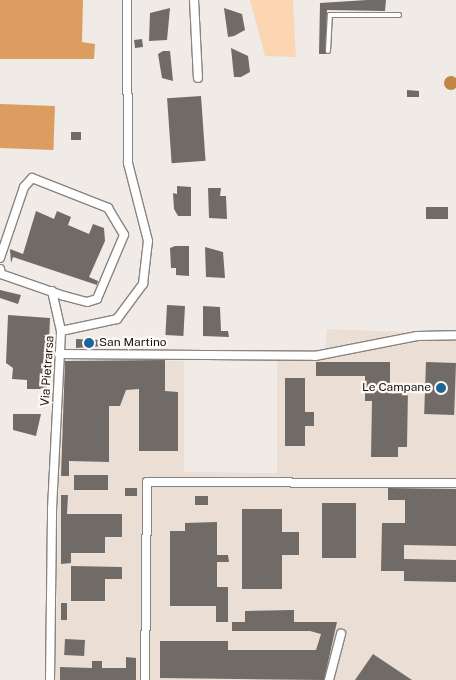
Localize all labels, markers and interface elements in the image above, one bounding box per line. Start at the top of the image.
street label: Via Pietrarsa [38,335,58,407]
place label: San Martino [99,336,167,350]
marker: San Martino [83,337,95,349]
place label: Le Campane [362,381,431,395]
marker: Le Campane [435,382,447,394]

